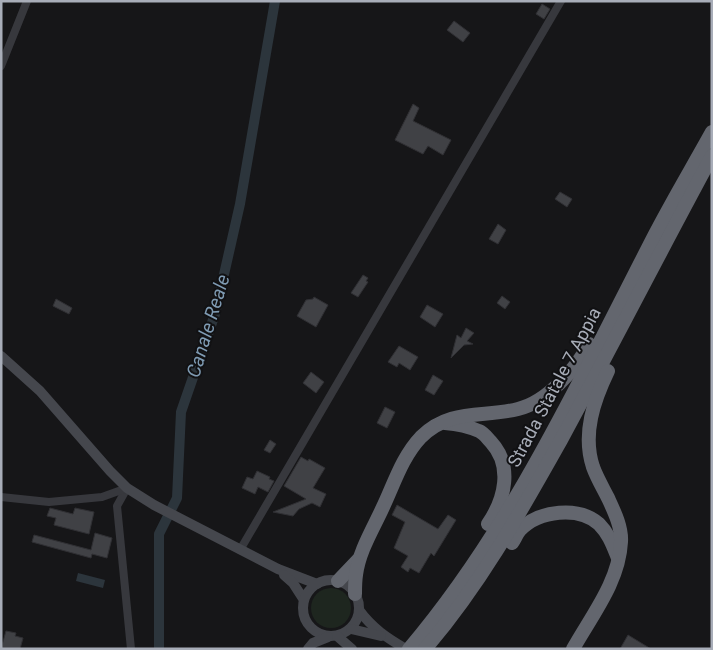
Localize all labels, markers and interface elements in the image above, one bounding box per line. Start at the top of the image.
water label: Canale Reale [181,271,235,380]
street label: Strada Statale 7 Appia [503,304,605,470]

